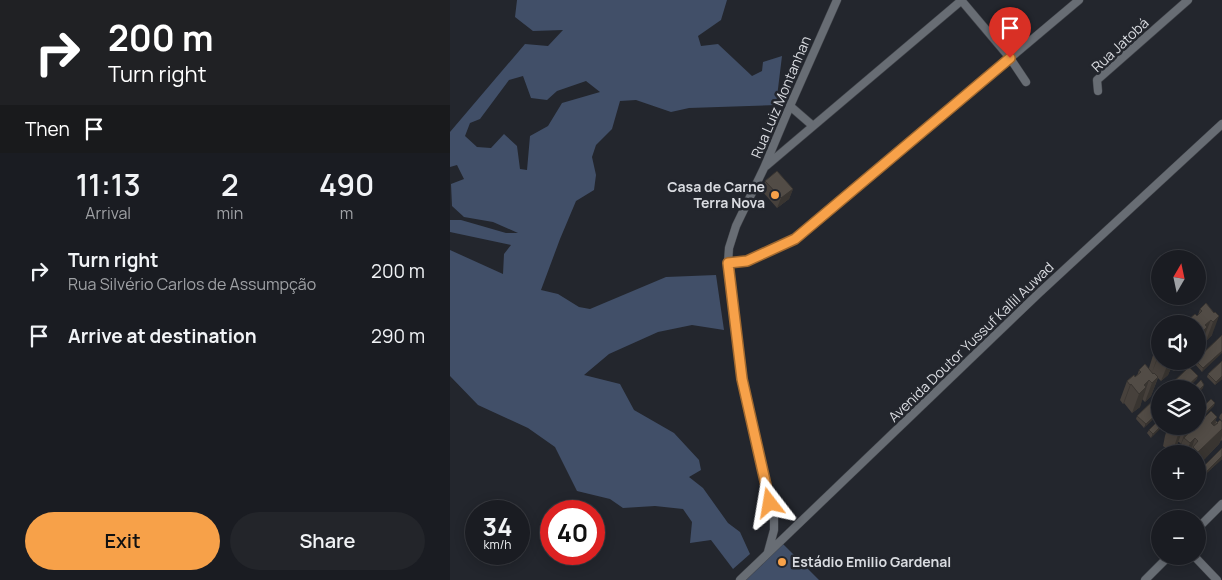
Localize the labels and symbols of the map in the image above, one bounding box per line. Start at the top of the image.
pin [989,7,1031,58]
street label: Rua Jatobá [1087,13,1152,76]
street label: Rua Luiz Montanhan [746,33,815,161]
place label: Casa de Carne Terra Nova [667,177,765,212]
marker: Casa de Carne Terra Nova [769,189,781,201]
north arrow [1151,250,1206,305]
street label: Avenida Doutor Yussuf Kallil Auwad [884,257,1057,426]
position arrow [743,476,795,528]
speed limit sign: 40 [540,500,605,565]
place label: Estádio Emilio Gardenal [792,552,951,571]
marker: Estádio Emilio Gardenal [776,556,788,568]

